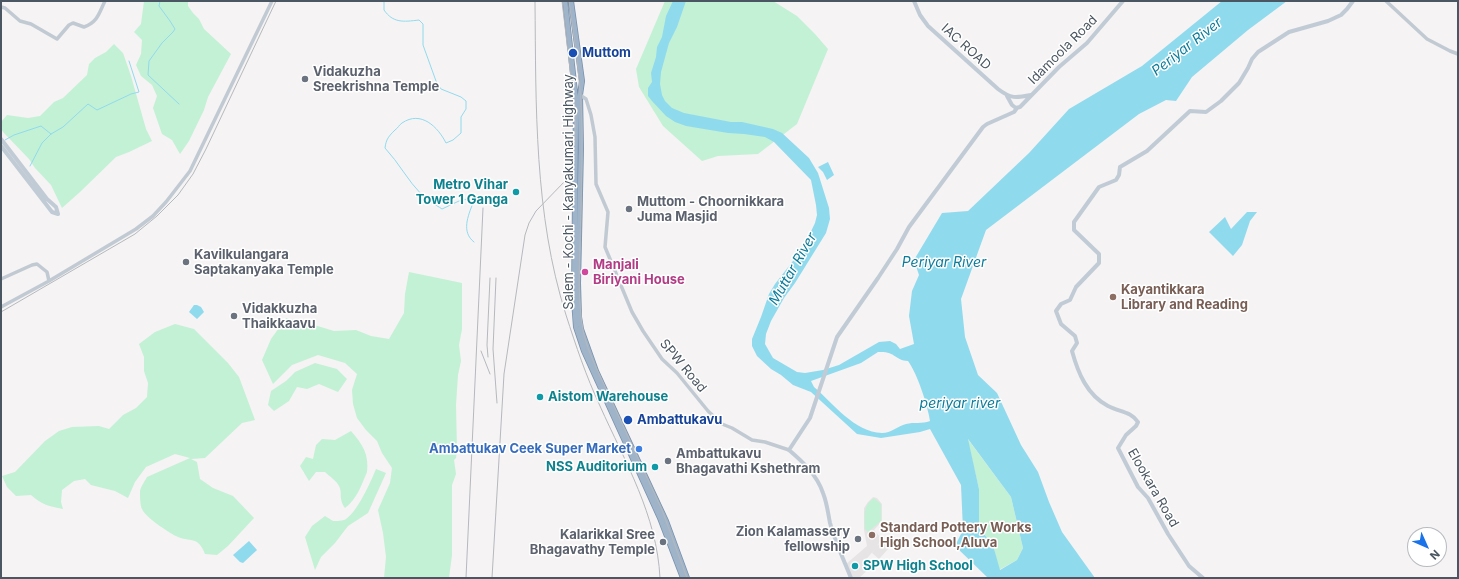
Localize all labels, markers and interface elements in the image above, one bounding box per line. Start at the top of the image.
street label: Idamoola Road [1025,12,1101,88]
water label: Periyar River [1149,14,1225,80]
street label: IAC ROAD [938,21,994,73]
place label: Muttom [582,45,631,61]
marker: Muttom [567,47,579,59]
place label: Vidakuzha Sreekrishna Temple [313,64,439,95]
marker: Vidakuzha Sreekrishna Temple [300,74,310,84]
street label: Salem - Kochi - Kanyakumari Highway [561,74,577,310]
place label: Metro Vihar Tower 1 Ganga [416,177,508,208]
marker: Metro Vihar Tower 1 Ganga [511,187,521,197]
place label: Muttom - Choornikkara Juma Masjid [637,194,784,225]
marker: Muttom - Choornikkara Juma Masjid [624,204,634,214]
water label: Muttar River [766,230,820,308]
place label: Kavilkulangara Saptakanyaka Temple [194,247,334,278]
water label: Periyar River [902,255,986,271]
marker: Kavilkulangara Saptakanyaka Temple [181,257,191,267]
place label: Manjali Biriyani House [593,257,685,288]
marker: Manjali Biriyani House [580,267,590,277]
place label: Kayantikkara Library and Reading [1121,282,1248,313]
marker: Kayantikkara Library and Reading [1108,292,1118,302]
place label: Vidakkuzha Thaikkaavu [242,301,317,332]
marker: Vidakkuzha Thaikkaavu [229,311,239,321]
street label: SPW Road [656,336,710,396]
place label: Aistom Warehouse [548,389,668,405]
marker: Aistom Warehouse [535,392,545,402]
water label: periyar river [920,396,1000,412]
place label: Ambattukavu [637,412,722,428]
marker: Ambattukavu [622,414,634,426]
place label: Ambattukav Ceek Super Market [429,441,631,457]
marker: Ambattukav Ceek Super Market [634,444,644,454]
place label: Ambattukavu Bhagavathi Kshethram [676,446,820,477]
street label: Elookara Road [1124,446,1182,530]
marker: Ambattukavu Bhagavathi Kshethram [663,456,673,466]
place label: NSS Auditorium [546,459,647,475]
marker: NSS Auditorium [650,462,660,472]
place label: Standard Pottery Works High School,Aluva [880,520,1031,551]
place label: Zion Kalamassery fellowship [736,524,850,555]
place label: Kalarikkal Sree Bhagavathy Temple [530,527,655,558]
north arrow [1407,527,1447,567]
marker: Standard Pottery Works High School,Aluva [867,530,877,540]
marker: Zion Kalamassery fellowship [853,534,863,544]
marker: Kalarikkal Sree Bhagavathy Temple [658,537,668,547]
text: N [1427,547,1443,563]
place label: SPW High School [863,558,973,574]
marker: SPW High School [850,561,860,571]

